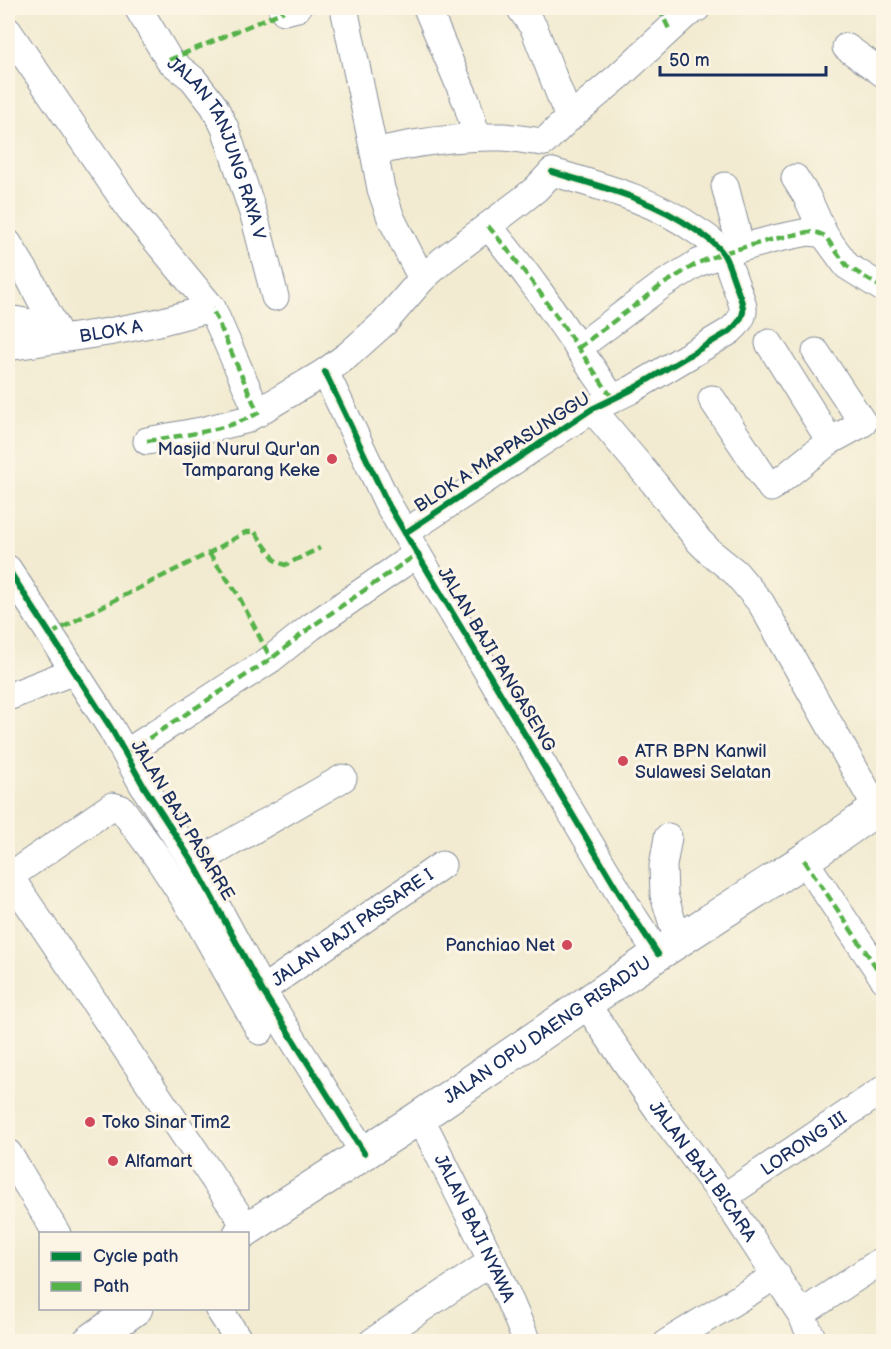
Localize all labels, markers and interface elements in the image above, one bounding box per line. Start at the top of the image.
scale bar [660,39,826,77]
text: 50 m [669,50,710,71]
street label: JALAN TANJUNG RAYA V [163,53,270,242]
street label: BLOK A [78,316,144,347]
street label: BLOK A MAPPASUNGGU [411,388,594,517]
place label: Masjid Nurul Qur'an Tamparang Keke [158,439,320,481]
marker: Masjid Nurul Qur'an Tamparang Keke [325,452,339,466]
street label: JALAN BAJI PANGASENG [433,563,560,755]
street label: JALAN BAJI PASARRE [126,736,239,904]
place label: ATR BPN Kanwil Sulawesi Selatan [635,741,771,783]
marker: ATR BPN Kanwil Sulawesi Selatan [616,754,630,768]
street label: JALAN BAJI PASSARE I [268,864,437,991]
place label: Panchiao Net [445,935,555,956]
marker: Panchiao Net [560,938,574,952]
street label: JALAN OPU DAENG RISADJU [440,952,655,1108]
street label: JALAN BAJI BICARA [644,1097,760,1246]
street label: LORONG III [757,1107,851,1180]
place label: Toko Sinar Tim2 [102,1112,231,1133]
marker: Toko Sinar Tim2 [83,1115,97,1129]
place label: Alfamart [125,1151,193,1172]
street label: JALAN BAJI NYAWA [430,1151,519,1305]
marker: Alfamart [106,1154,120,1168]
legend [39,1232,249,1310]
text: Cycle path [93,1246,179,1267]
text: Path [93,1276,129,1297]

